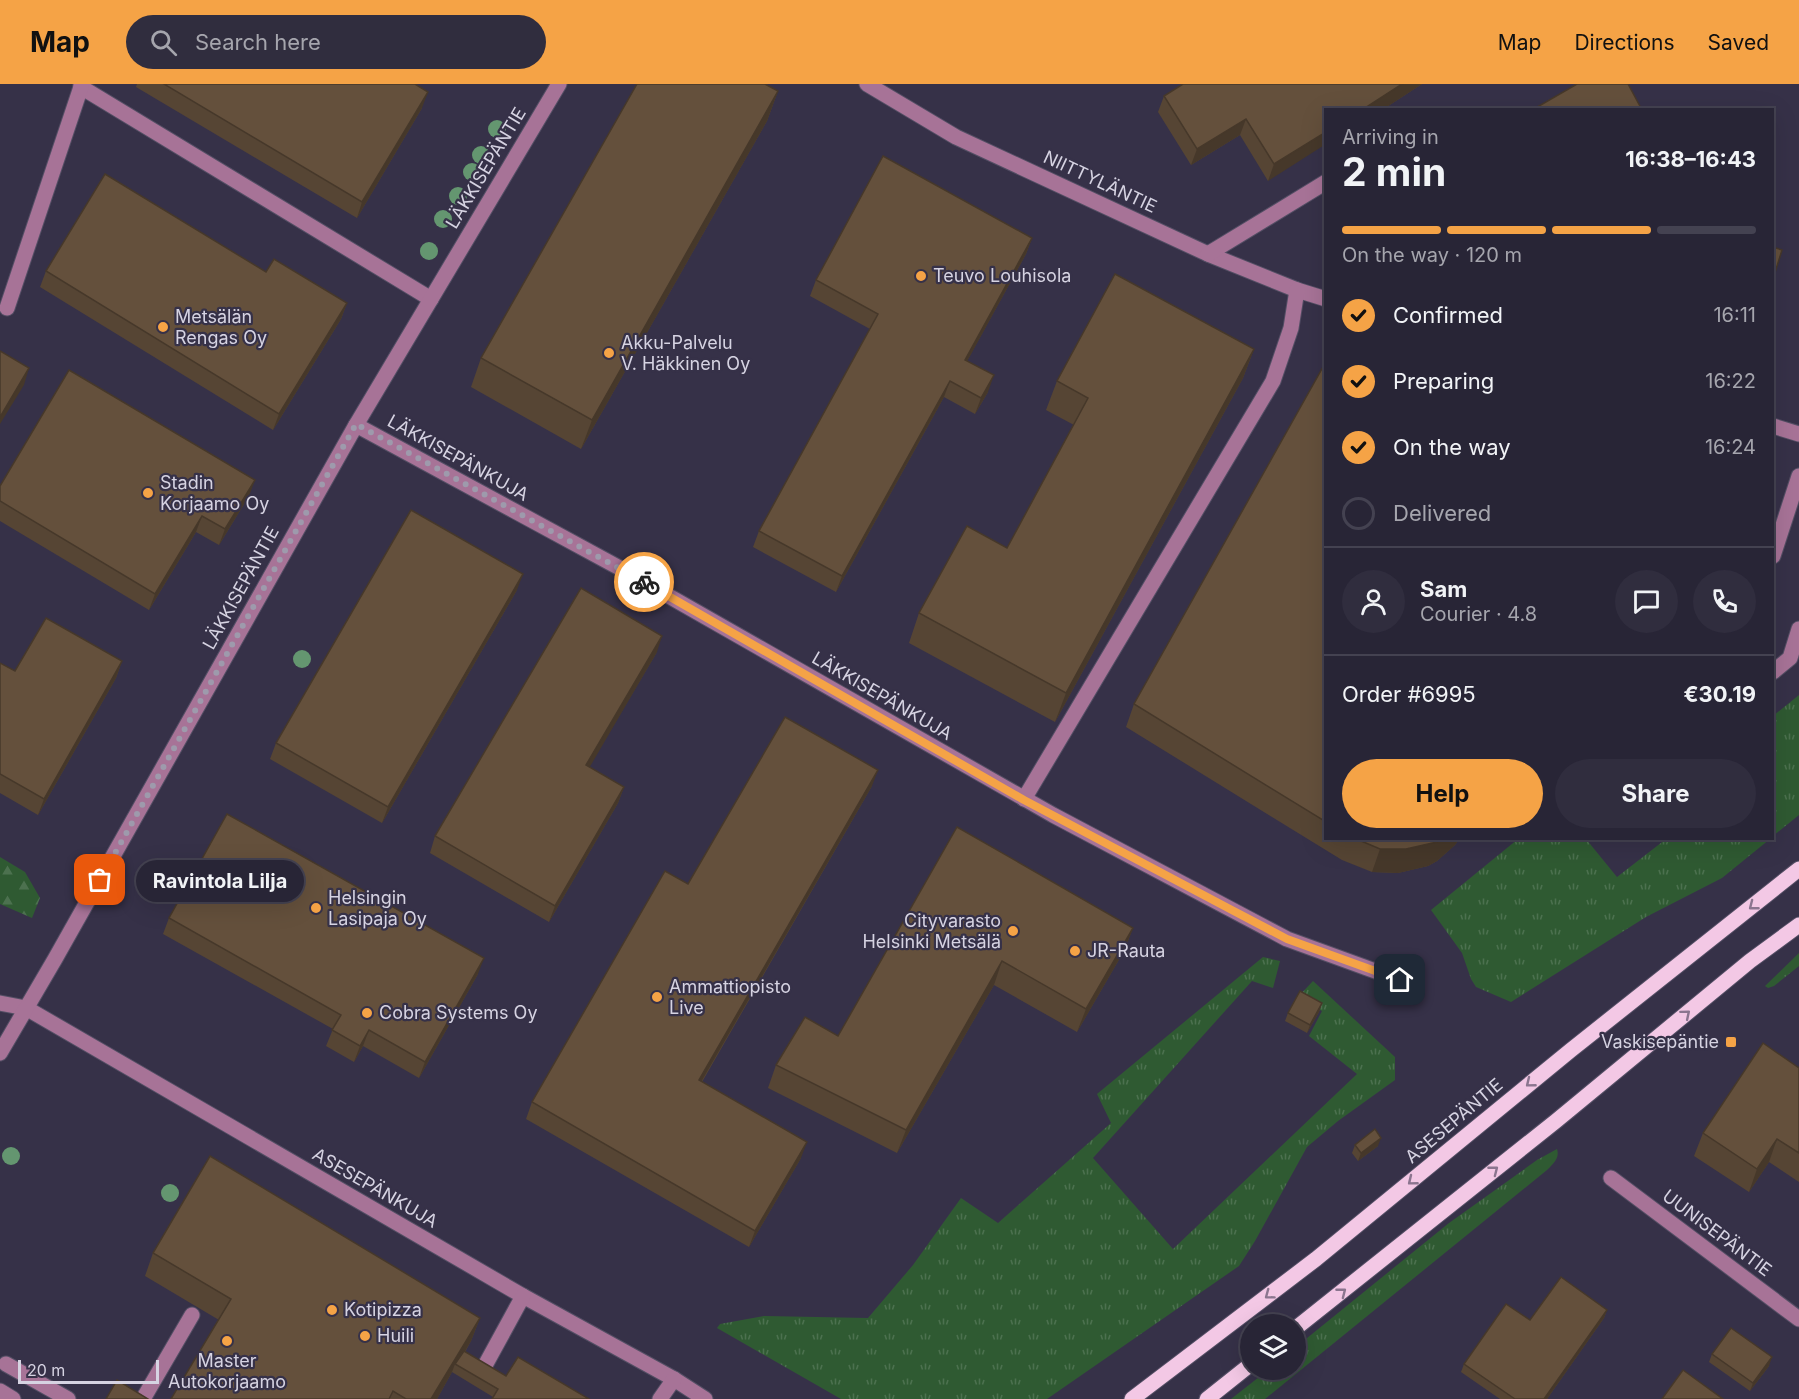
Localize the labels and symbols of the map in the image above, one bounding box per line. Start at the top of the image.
street label: LÄKKISEPÄNTIE [440,103,530,232]
street label: NIITTYLÄNTIE [1040,145,1161,217]
place label: Teuvo Louhisola [933,265,1071,286]
marker: Teuvo Louhisola [914,269,928,283]
place label: Metsälän Rengas Oy [175,306,267,348]
marker: Metsälän Rengas Oy [156,320,170,334]
place label: Akku-Palvelu V. Häkkinen Oy [621,332,750,374]
marker: Akku-Palvelu V. Häkkinen Oy [602,346,616,360]
street label: LÄKKISEPÄNKUJA [384,409,533,505]
place label: Stadin Korjaamo Oy [160,472,269,514]
marker: Stadin Korjaamo Oy [141,486,155,500]
street label: LÄKKISEPÄNTIE [197,522,283,653]
courier [614,552,674,612]
street label: LÄKKISEPÄNKUJA [809,646,956,744]
pin [74,854,125,905]
callout: Ravintola Lilja [136,859,304,901]
place label: Helsingin Lasipaja Oy [328,887,427,929]
one-way arrow [1749,898,1760,909]
marker: Helsingin Lasipaja Oy [309,901,323,915]
place label: Cityvarasto Helsinki Metsälä [862,910,1001,952]
marker: Cityvarasto Helsinki Metsälä [1006,924,1020,938]
place label: JR-Rauta [1087,940,1165,961]
marker: JR-Rauta [1068,944,1082,958]
pin [1374,954,1425,1005]
place label: Ammattiopisto Live [669,976,791,1018]
marker: Ammattiopisto Live [650,990,664,1004]
place label: Cobra Systems Oy [379,1002,538,1023]
marker: Cobra Systems Oy [360,1006,374,1020]
one-way arrow [1679,1010,1690,1021]
place label: Vaskisepäntie [1601,1031,1719,1052]
marker: Vaskisepäntie [1724,1035,1738,1049]
street label: ASESEPÄNTIE [1400,1073,1507,1167]
one-way arrow [1526,1076,1537,1087]
street label: ASESEPÄNKUJA [309,1142,442,1232]
one-way arrow [1488,1167,1499,1178]
one-way arrow [1408,1173,1419,1184]
street label: UUNISEPÄNTIE [1659,1184,1777,1280]
one-way arrow [1265,1287,1276,1298]
one-way arrow [1335,1288,1346,1299]
place label: Kotipizza [344,1299,422,1320]
marker: Kotipizza [325,1303,339,1317]
place label: Huili [377,1325,414,1346]
marker: Huili [358,1329,372,1343]
marker: Master Autokorjaamo [220,1334,234,1348]
place label: Master Autokorjaamo [168,1350,286,1392]
scale bar [18,1357,159,1384]

